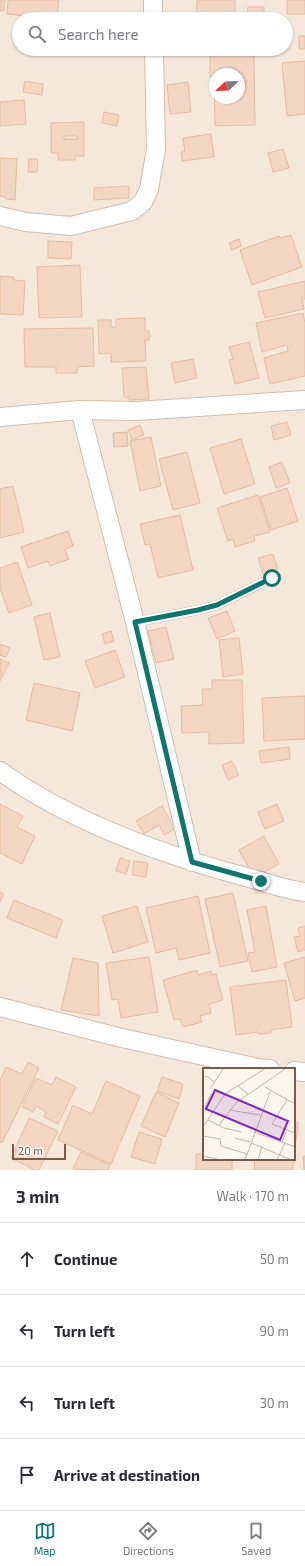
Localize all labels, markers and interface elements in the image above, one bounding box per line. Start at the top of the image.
search box [12,12,293,56]
icon: search [26,23,48,45]
text: Search here [58,25,139,43]
north arrow [209,68,245,104]
route start [263,569,281,587]
route end [252,872,270,890]
inset map [203,1068,295,1160]
scale bar [12,1142,66,1161]
text: 20 m [18,1144,43,1157]
text: 3 min [16,1186,59,1206]
text: Walk · 170 m [217,1188,289,1204]
icon: ahead [16,1248,38,1270]
text: Continue [54,1250,117,1268]
text: 50 m [260,1251,289,1267]
icon: left [16,1320,38,1342]
text: Turn left [54,1322,115,1340]
text: 90 m [259,1323,289,1339]
icon: left [16,1392,38,1414]
text: Turn left [54,1394,115,1412]
text: 30 m [260,1395,289,1411]
icon: arrive [16,1464,38,1486]
text: Arrive at destination [54,1466,200,1484]
tab: Map [34,1520,56,1557]
tab: Directions [123,1520,174,1557]
tab: Saved [241,1520,271,1557]

